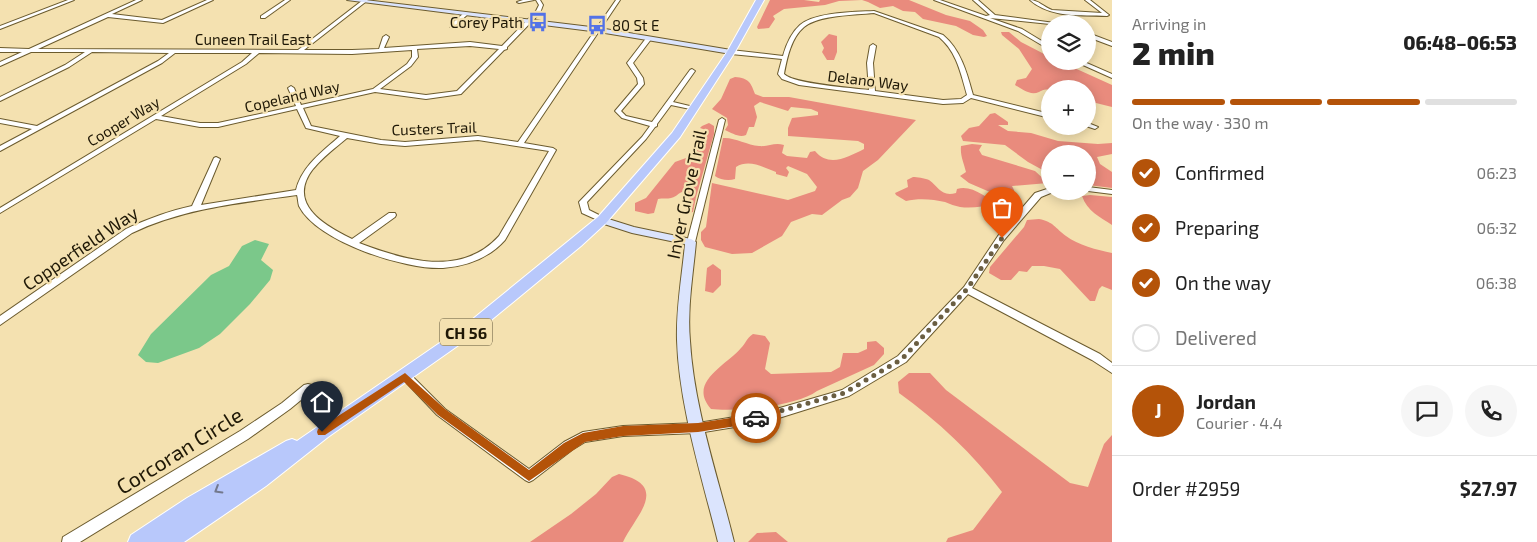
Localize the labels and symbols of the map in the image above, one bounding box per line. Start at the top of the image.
bus stop icon: Corey Path [527,11,549,33]
place label: Corey Path [450,13,523,31]
bus stop icon: 80 St E [586,14,608,36]
place label: 80 St E [612,16,659,34]
street label: Cuneen Trail East [195,30,311,48]
street label: Delano Way [827,66,910,94]
street label: Copeland Way [243,76,341,116]
street label: Cooper Way [83,92,163,150]
street label: Custers Trail [391,118,477,138]
street label: Inver Grove Trail [662,127,711,261]
pin [981,187,1023,238]
street label: Copperfield Way [18,201,142,295]
road number: CH 56 [440,318,492,346]
pin [301,381,343,432]
courier [731,393,781,443]
street label: Corcoran Circle [111,401,247,499]
one-way arrow [215,484,224,494]

